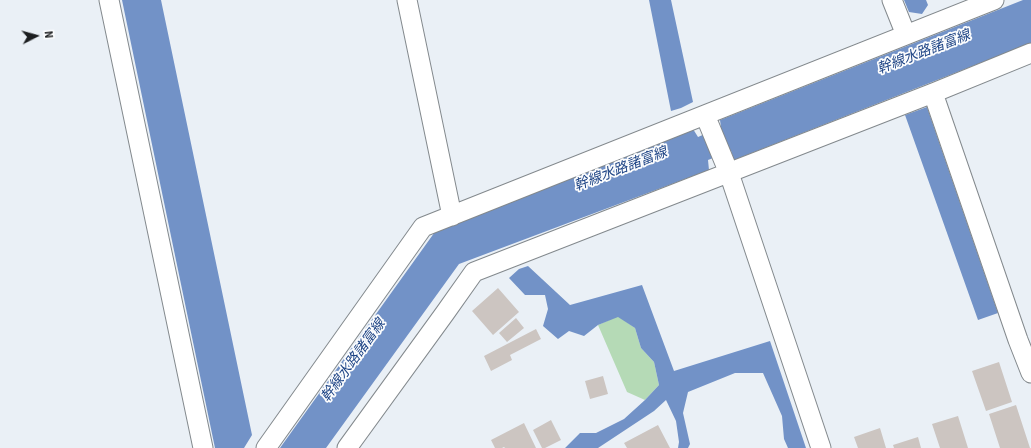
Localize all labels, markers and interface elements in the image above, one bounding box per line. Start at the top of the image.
north arrow [16,16,56,56]
water label: 幹線水路諸富線 [875,28,973,78]
text: N [41,30,56,39]
water label: 幹線水路諸富線 [572,145,670,195]
water label: 幹線水路諸富線 [318,316,390,406]

